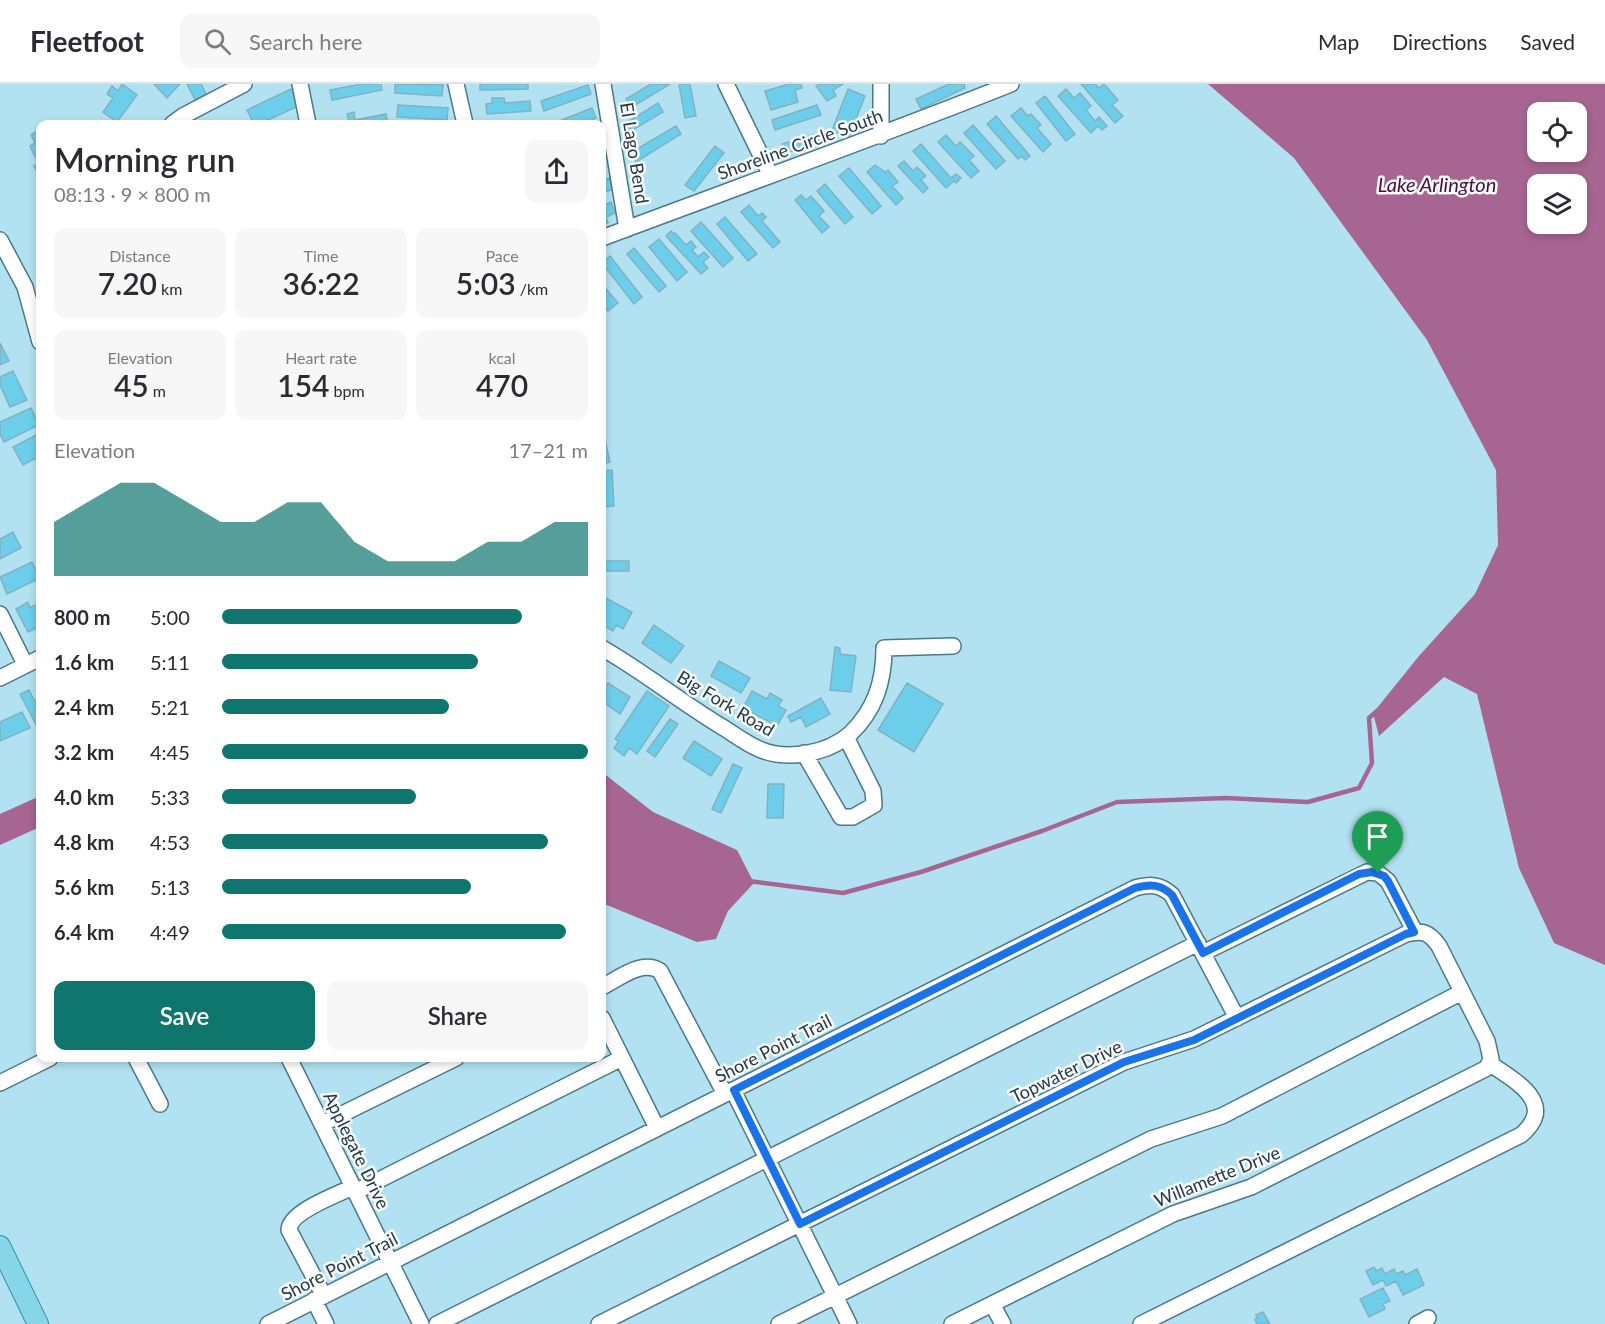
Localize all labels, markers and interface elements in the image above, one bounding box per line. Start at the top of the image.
search box [180,14,600,68]
text: Fleetfoot [30,24,144,58]
icon: search [201,25,234,58]
text: Search here [249,28,362,55]
text: Map [1318,29,1359,54]
text: Directions [1392,29,1487,54]
text: Saved [1520,29,1575,54]
street label: El Lago Bend [616,101,654,205]
map controls [1527,102,1587,234]
button: locate [1527,102,1587,162]
street label: Shoreline Circle South [714,104,886,184]
text: Morning run [54,139,235,179]
button: share [525,140,588,203]
water label: Lake Arlington [1378,172,1496,196]
button: layers [1527,174,1587,234]
text: 08:13 · 9 × 800 m [54,182,211,206]
text: Distance [109,246,171,265]
text: Time [304,246,338,265]
text: Pace [485,246,519,265]
text: 7.20 [98,265,157,301]
text: 36:22 [282,265,360,301]
text: 5:03 [456,265,516,301]
text: km [157,279,182,298]
text: /km [516,279,548,298]
text: Elevation [108,348,173,367]
text: Heart rate [285,348,357,367]
text: kcal [488,348,516,367]
text: 45 [114,367,149,403]
text: 154 [277,367,330,403]
text: 470 [476,367,528,403]
text: m [149,381,166,400]
text: bpm [330,381,365,400]
text: Elevation [54,438,135,462]
text: 17–21 m [508,438,588,462]
text: 800 m [54,605,110,629]
text: 5:00 [150,605,190,629]
text: 1.6 km [54,650,114,674]
text: 5:11 [150,650,190,674]
street label: Big Fork Road [673,665,779,741]
text: 2.4 km [54,695,114,719]
text: 5:21 [150,695,190,719]
text: 3.2 km [54,740,114,764]
text: 4:45 [150,740,190,764]
text: 4.0 km [54,785,114,809]
text: 5:33 [150,785,190,809]
pin [1352,811,1403,873]
icon: arrive [1361,820,1394,853]
text: 4.8 km [54,830,114,854]
text: 4:53 [150,830,190,854]
text: 5.6 km [54,875,114,899]
text: 5:13 [150,875,190,899]
text: 6.4 km [54,920,114,944]
text: 4:49 [150,920,190,944]
button: Save [54,981,315,1050]
button: Share [327,981,588,1050]
street label: Shore Point Trail [711,1009,835,1087]
street label: Topwater Drive [1007,1035,1125,1107]
street label: Applegate Drive [319,1088,395,1212]
street label: Willamette Drive [1151,1141,1283,1211]
street label: Shore Point Trail [277,1227,401,1305]

